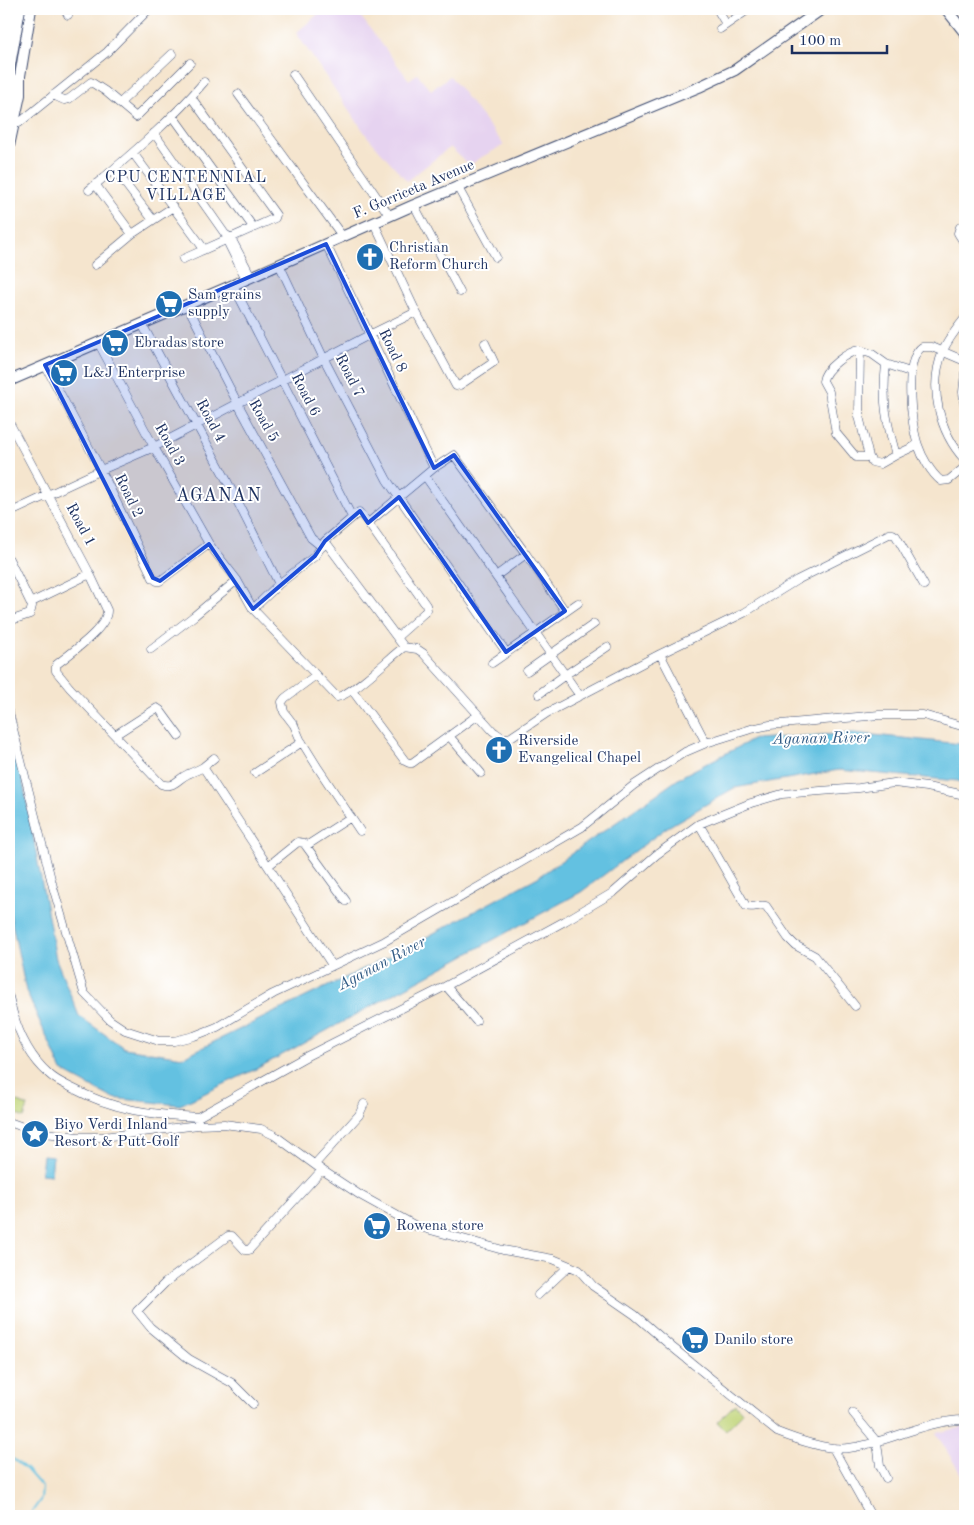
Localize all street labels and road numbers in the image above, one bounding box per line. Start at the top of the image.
street label: F. Gorriceta Avenue [351,158,477,222]
street label: Road 8 [375,327,409,375]
street label: Road 7 [332,352,366,400]
street label: Road 6 [288,371,322,419]
street label: Road 4 [193,397,227,445]
street label: Road 5 [245,397,281,445]
street label: Road 3 [151,421,187,469]
street label: Road 2 [111,472,145,520]
street label: Road 1 [63,501,97,549]

